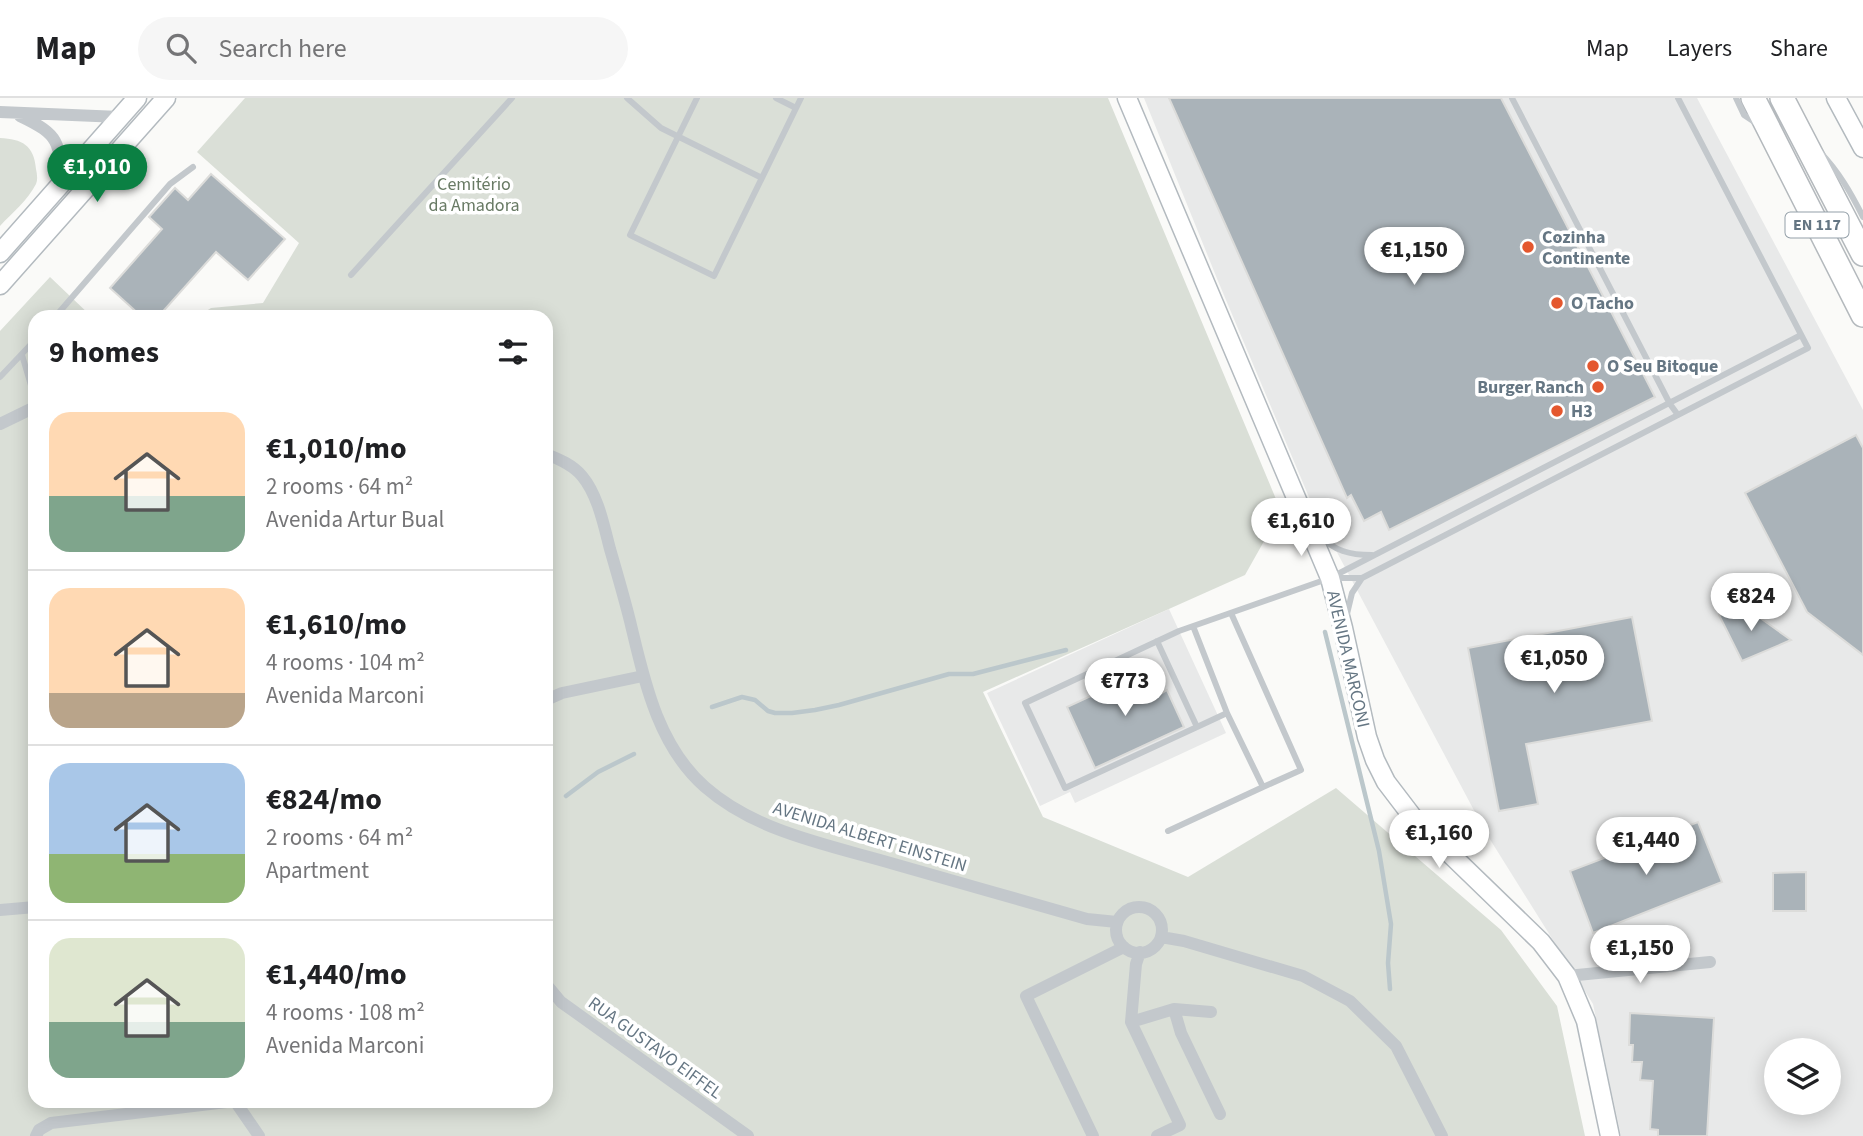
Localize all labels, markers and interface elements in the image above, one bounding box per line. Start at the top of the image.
search box [138,17,628,80]
text: Map [35,25,96,72]
icon: search [162,29,200,67]
text: Search here [218,30,347,67]
text: Map [1586,31,1629,66]
text: Layers [1667,31,1732,66]
text: Share [1770,31,1828,66]
pin: €1,010 [40,144,154,204]
text: €1,010 [63,150,131,183]
park label: Cemitério da Amadora [428,172,520,218]
road number: EN 117 [1786,212,1848,238]
place label: Cozinha Continente [1542,225,1630,271]
pin: €1,150 [1357,228,1471,287]
text: €1,150 [1380,233,1448,266]
marker: Cozinha Continente [1520,239,1536,255]
place label: O Tacho [1571,291,1634,316]
marker: O Tacho [1549,295,1565,311]
text: 9 homes [49,331,159,374]
icon: filters [494,333,532,371]
place label: O Seu Bitoque [1607,354,1718,379]
marker: O Seu Bitoque [1585,358,1601,374]
place label: Burger Ranch [1477,375,1584,400]
marker: Burger Ranch [1590,379,1606,395]
place label: H3 [1571,399,1593,424]
marker: H3 [1549,403,1565,419]
text: €1,010/mo [266,427,407,470]
icon: home [105,440,189,524]
text: 2 rooms · 64 m² [266,470,413,503]
pin: €1,610 [1244,498,1358,558]
text: Avenida Artur Bual [266,503,444,536]
text: €1,610 [1267,504,1335,537]
pin: €824 [1710,574,1792,633]
text: €824 [1727,579,1775,612]
street label: AVENIDA MARCONI [1320,588,1376,730]
text: €1,610/mo [266,603,407,646]
icon: home [105,616,189,700]
pin: €1,050 [1497,636,1611,695]
text: €1,050 [1520,641,1588,674]
text: 4 rooms · 104 m² [266,646,425,679]
pin: €773 [1084,658,1166,718]
text: €773 [1101,664,1149,697]
text: Avenida Marconi [266,679,424,712]
text: €824/mo [266,778,382,821]
icon: home [105,791,189,875]
street label: AVENIDA ALBERT EINSTEIN [770,796,970,878]
pin: €1,160 [1382,810,1496,870]
text: €1,160 [1405,816,1473,849]
pin: €1,440 [1589,818,1703,877]
text: 2 rooms · 64 m² [266,821,413,854]
text: €1,440 [1612,823,1680,856]
text: Apartment [266,854,369,887]
pin: €1,150 [1583,926,1697,985]
text: €1,150 [1606,931,1674,964]
text: €1,440/mo [266,953,407,996]
icon: home [105,966,189,1050]
street label: RUA GUSTAVO EIFFEL [583,991,727,1105]
text: 4 rooms · 108 m² [266,996,425,1029]
text: Avenida Marconi [266,1029,424,1062]
map controls [1764,1038,1841,1115]
button: layers [1764,1038,1841,1115]

